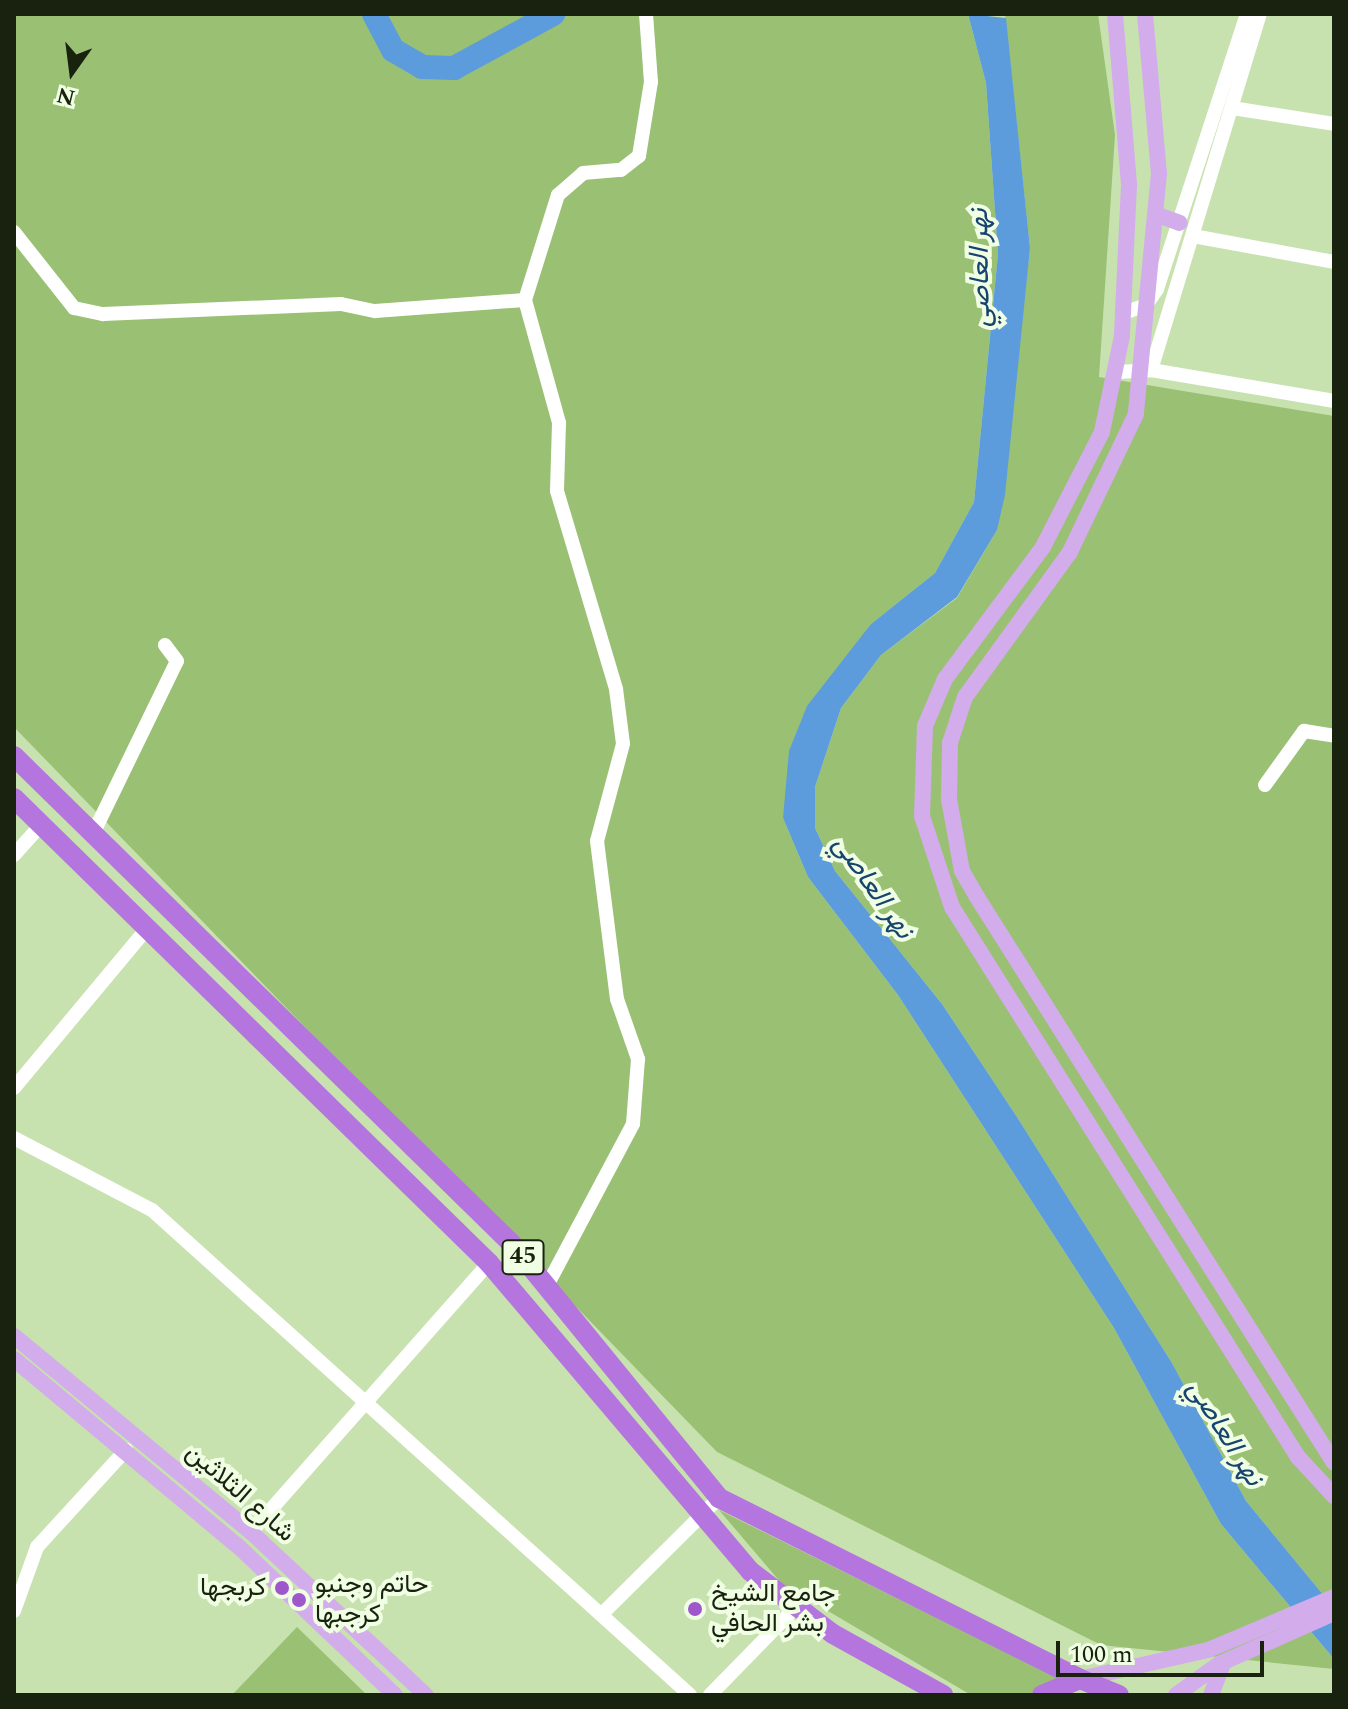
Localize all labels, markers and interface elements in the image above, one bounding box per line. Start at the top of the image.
north arrow [32,32,112,112]
text: N [53,78,79,114]
water label: نهر العاصي [962,208,998,328]
water label: نهر العاصي [825,829,921,945]
road number: 45 [501,1237,545,1277]
water label: نهر العاصي [1179,1374,1271,1492]
street label: شارع الثلاثين [179,1437,301,1549]
place label: حاتم وجنبو كرجبها [315,1569,428,1630]
place label: كربجها [200,1572,266,1604]
place label: جامع الشيخ بشر الحافي [711,1578,835,1640]
marker: كربجها [273,1579,291,1597]
marker: حاتم وجنبو كرجبها [290,1591,308,1609]
marker: جامع الشيخ بشر الحافي [686,1600,704,1618]
scale bar [1060,1625,1268,1675]
text: 100 m [1070,1637,1133,1673]

